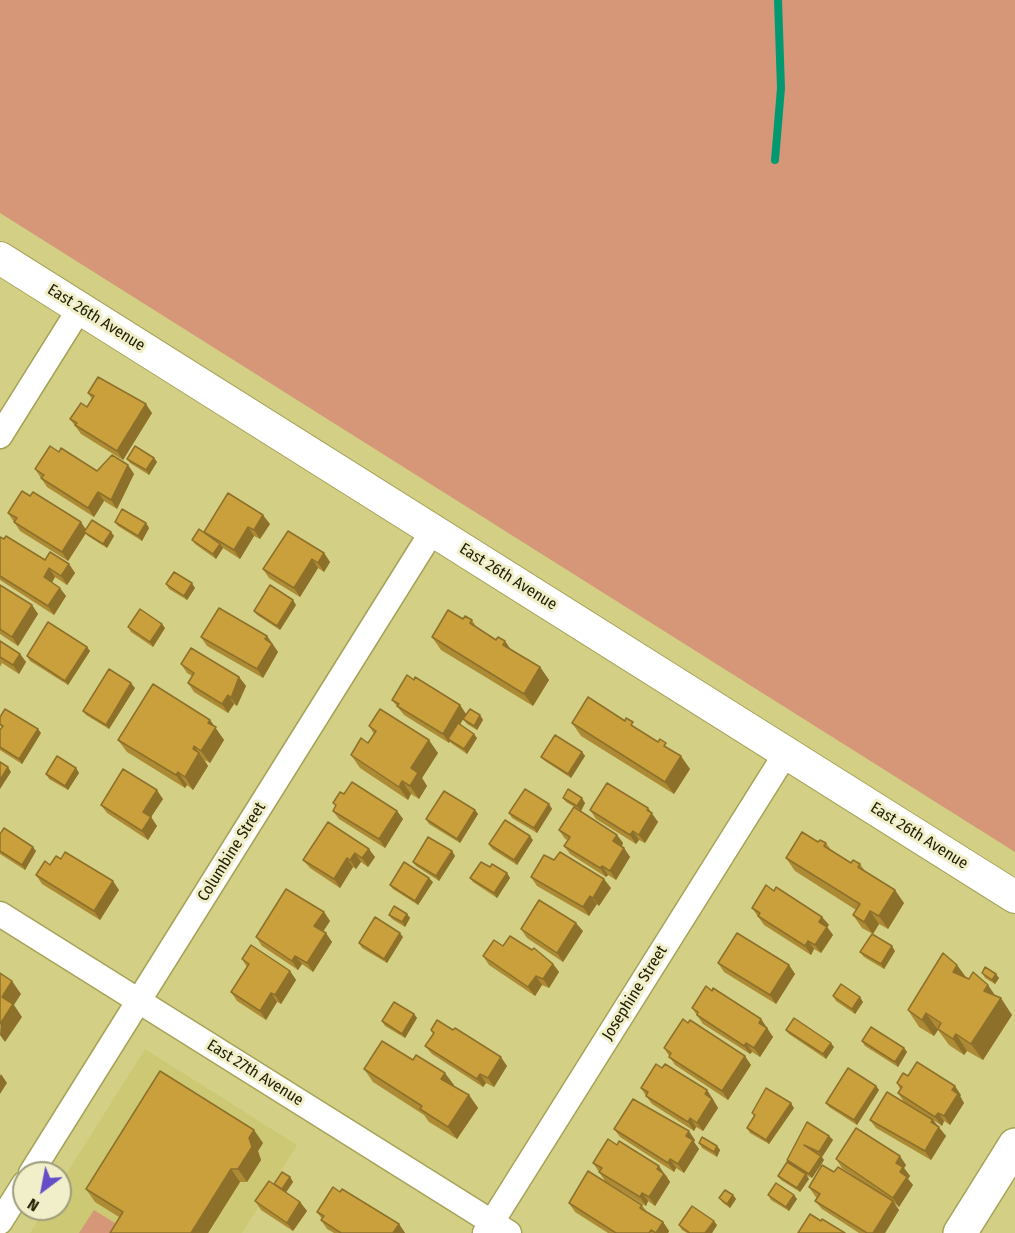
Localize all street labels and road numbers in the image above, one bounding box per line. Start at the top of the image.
street label: East 26th Avenue [44,280,148,356]
street label: East 26th Avenue [456,539,560,615]
street label: East 26th Avenue [867,798,971,874]
street label: Columbine Street [194,799,270,905]
street label: Josephine Street [598,942,672,1044]
street label: East 27th Avenue [203,1036,307,1110]

